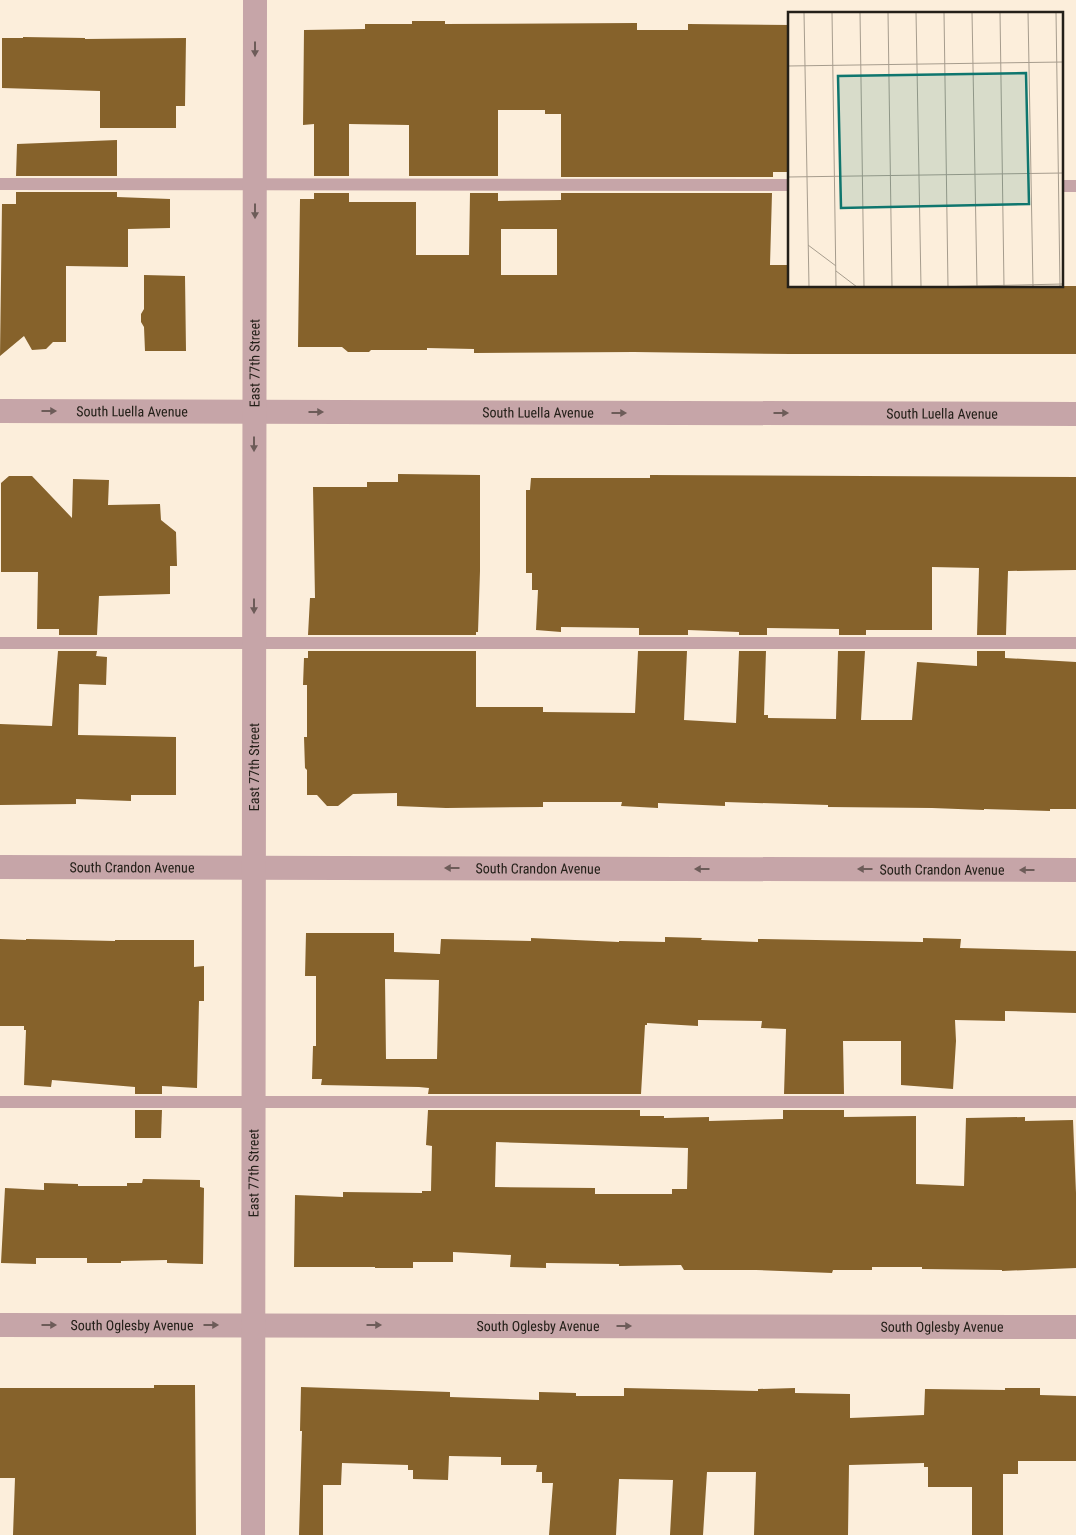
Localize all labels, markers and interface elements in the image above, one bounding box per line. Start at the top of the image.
inset map [788,12,1064,288]
one-way arrow [251,41,259,57]
one-way arrow [251,203,259,219]
street label: East 77th Street [246,319,263,407]
street label: South Luella Avenue [76,403,188,420]
street label: South Luella Avenue [482,404,594,421]
street label: South Luella Avenue [886,405,998,422]
one-way arrow [41,407,57,415]
one-way arrow [308,408,324,416]
one-way arrow [611,409,627,417]
one-way arrow [773,409,789,417]
one-way arrow [250,436,258,452]
one-way arrow [250,598,258,614]
street label: East 77th Street [246,723,262,811]
street label: South Crandon Avenue [69,859,195,876]
street label: South Crandon Avenue [475,860,601,877]
street label: South Crandon Avenue [879,861,1005,878]
one-way arrow [444,864,460,872]
one-way arrow [694,865,710,873]
one-way arrow [857,865,873,873]
one-way arrow [1019,866,1035,874]
street label: East 77th Street [245,1129,262,1217]
street label: South Oglesby Avenue [71,1317,194,1333]
street label: South Oglesby Avenue [477,1318,600,1334]
street label: South Oglesby Avenue [881,1319,1004,1335]
one-way arrow [41,1321,57,1329]
one-way arrow [203,1321,219,1329]
one-way arrow [366,1321,382,1329]
one-way arrow [616,1322,632,1330]

